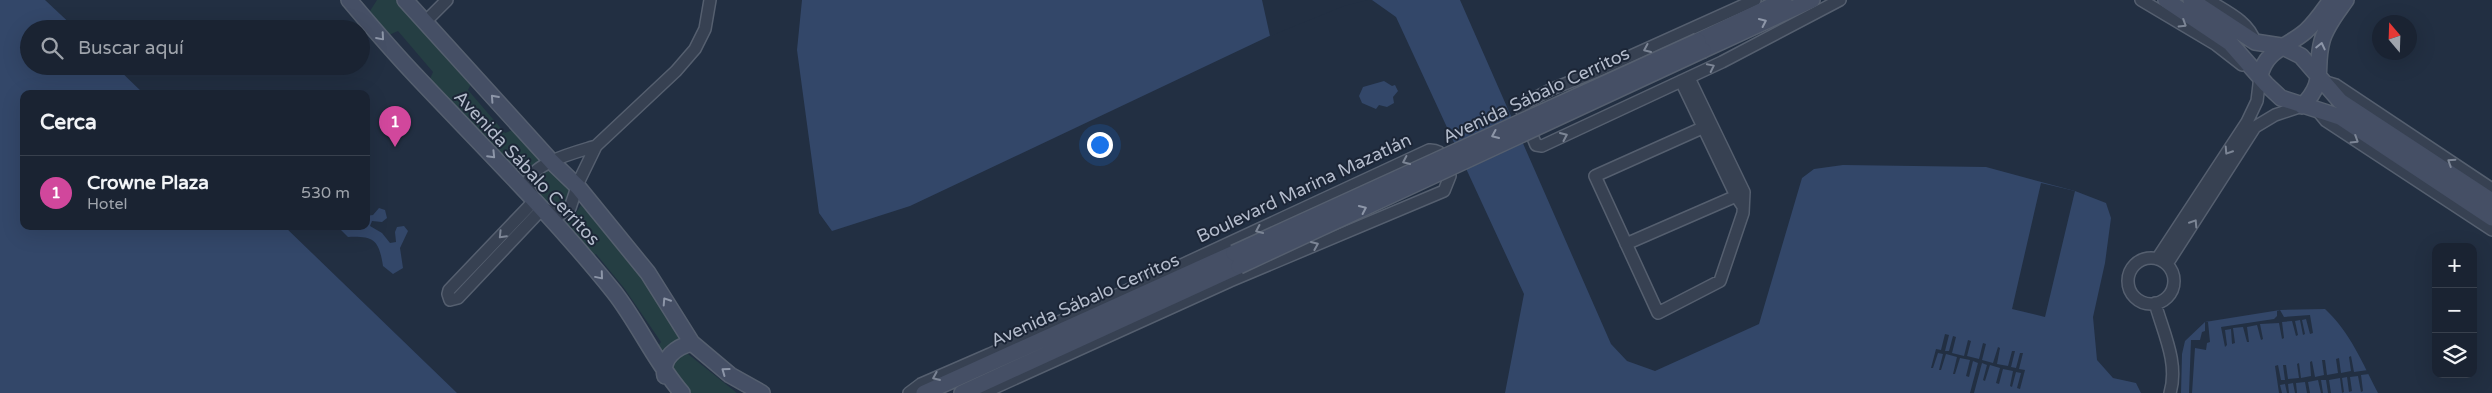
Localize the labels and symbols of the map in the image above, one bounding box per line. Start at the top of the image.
north arrow [2372,15,2417,60]
one-way arrow [2177,18,2186,28]
one-way arrow [1758,19,1767,29]
one-way arrow [375,31,384,40]
one-way arrow [2315,41,2326,50]
street label: Avenida Sábalo Cerritos [1439,42,1633,148]
one-way arrow [1643,42,1652,53]
one-way arrow [1706,63,1715,73]
street label: Avenida Sábalo Cerritos [449,86,605,250]
one-way arrow [491,94,500,103]
pin: 1 [379,106,411,147]
street label: Boulevard Marina Mazatlán [1193,128,1415,248]
one-way arrow [1491,128,1500,139]
your location [1087,132,1113,158]
one-way arrow [1559,132,1568,143]
one-way arrow [2349,133,2358,143]
one-way arrow [2225,145,2234,155]
one-way arrow [486,149,495,158]
one-way arrow [1402,155,1411,165]
one-way arrow [2448,159,2457,168]
one-way arrow [1358,205,1367,215]
one-way arrow [2187,219,2197,228]
one-way arrow [1255,224,1264,234]
one-way arrow [499,230,508,239]
one-way arrow [1310,240,1319,251]
street label: Avenida Sábalo Cerritos [987,249,1183,351]
one-way arrow [594,271,603,280]
one-way arrow [663,298,672,307]
one-way arrow [721,368,731,377]
one-way arrow [932,371,941,382]

